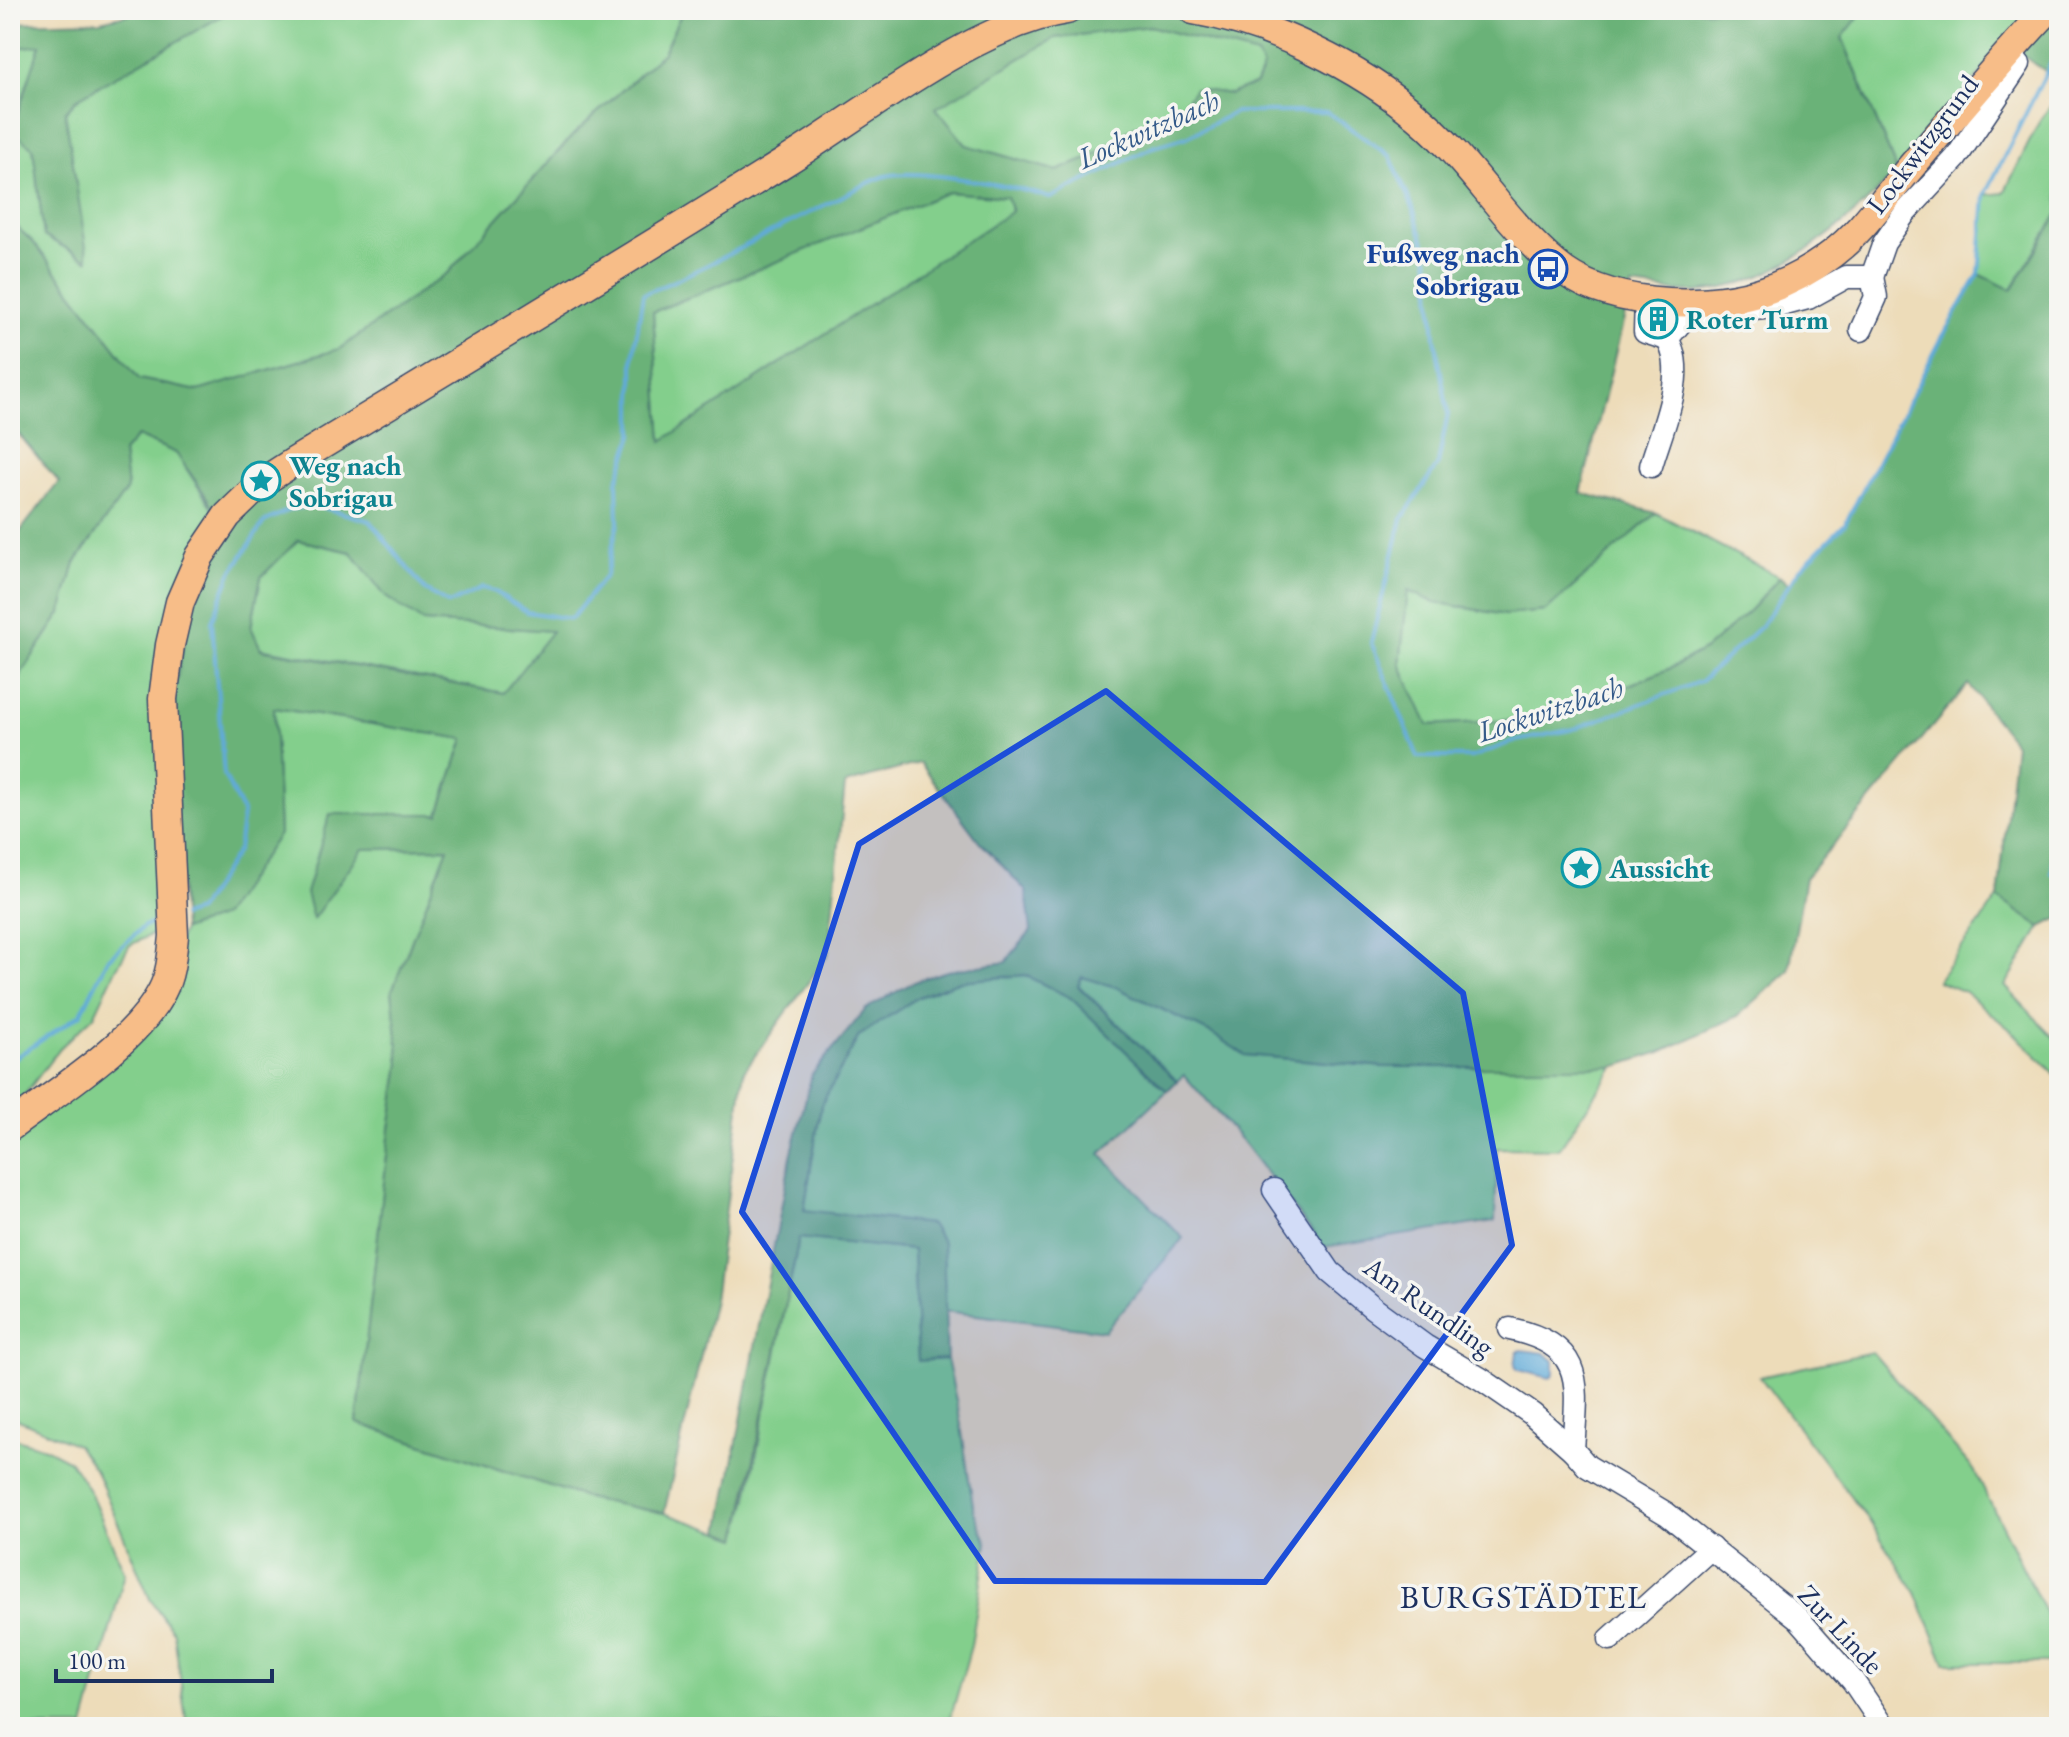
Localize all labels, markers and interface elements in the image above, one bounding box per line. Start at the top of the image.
street label: Lockwitzgrund [1858,66,1987,221]
water label: Lockwitzbach [1070,80,1225,178]
place label: Fußweg nach Sobrigau [1367,235,1521,303]
bus stop icon: Fußweg nach Sobrigau [1527,248,1569,290]
building icon: Roter Turm [1637,298,1679,340]
place label: Roter Turm [1686,301,1829,337]
place label: Weg nach Sobrigau [289,447,402,515]
place icon: Weg nach Sobrigau [240,460,282,502]
water label: Lockwitzbach [1471,667,1628,751]
place icon: Aussicht [1560,847,1602,889]
place label: Aussicht [1608,850,1710,886]
street label: Am Rundling [1356,1247,1502,1365]
district label: BURGSTÄDTEL [1400,1576,1648,1618]
street label: Zur Linde [1790,1577,1892,1681]
scale bar [56,1633,272,1683]
text: 100 m [68,1645,126,1676]

